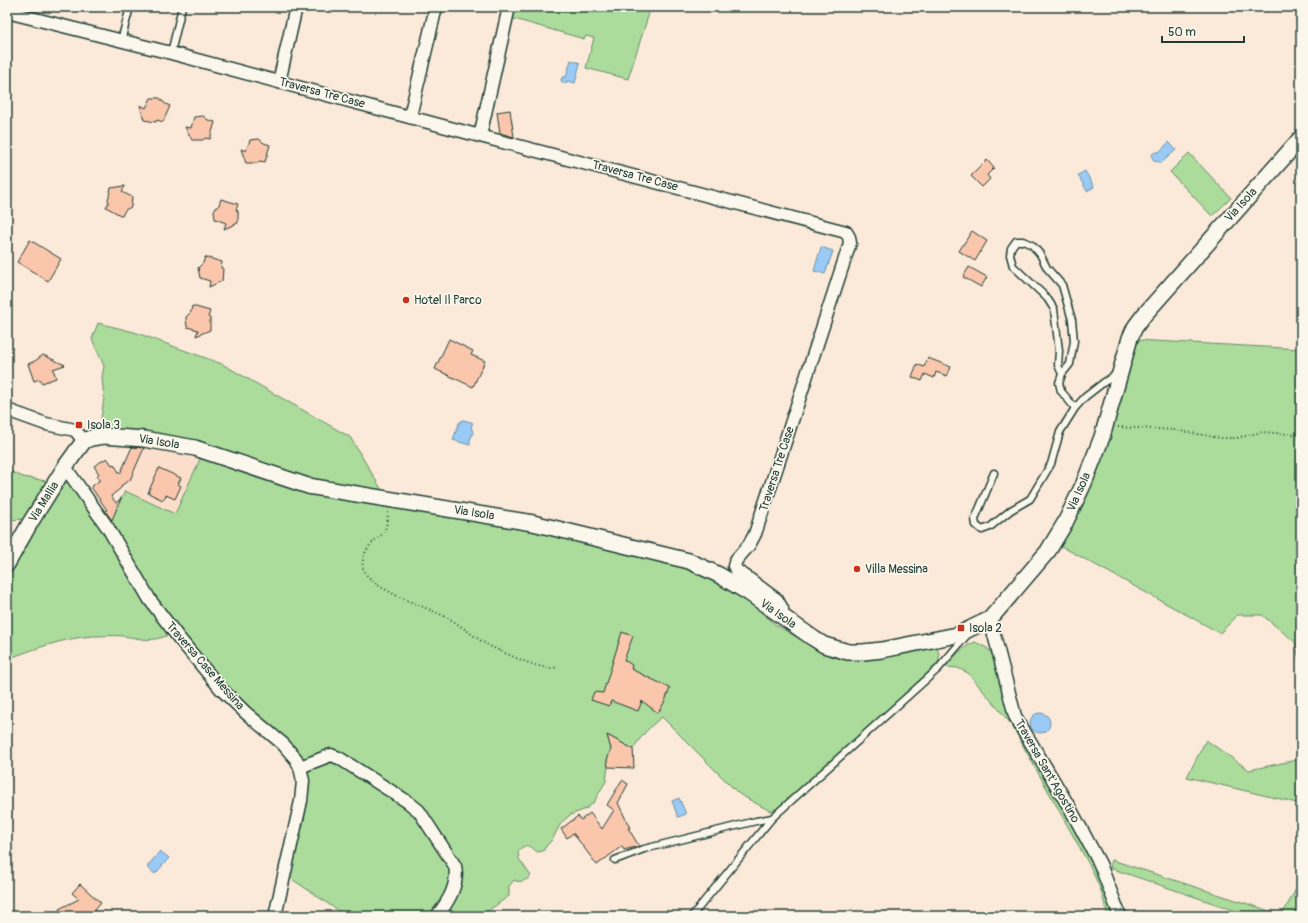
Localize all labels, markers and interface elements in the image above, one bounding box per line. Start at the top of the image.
scale bar [1162,18,1244,44]
text: 50 m [1168,25,1196,40]
street label: Traversa Tre Case [277,74,367,112]
street label: Traversa Tre Case [590,157,680,195]
street label: Via Isola [1222,184,1261,225]
place label: Hotel Il Parco [414,293,482,308]
marker: Hotel Il Parco [401,295,411,305]
place label: Isola 3 [87,418,120,433]
marker: Isola 3 [74,420,84,430]
street label: Traversa Tre Case [756,425,798,513]
street label: Via Isola [138,431,181,453]
street label: Via Isola [1064,470,1094,514]
street label: Via Mallia [26,479,63,525]
street label: Via Isola [453,502,496,524]
place label: Villa Messina [865,562,928,577]
marker: Villa Messina [852,564,862,574]
street label: Via Isola [757,596,799,632]
street label: Traversa Case Messina [163,619,248,713]
place label: Isola 2 [969,621,1002,636]
marker: Isola 2 [956,623,966,633]
street label: Traversa Sant'Agostino [1011,716,1083,826]

